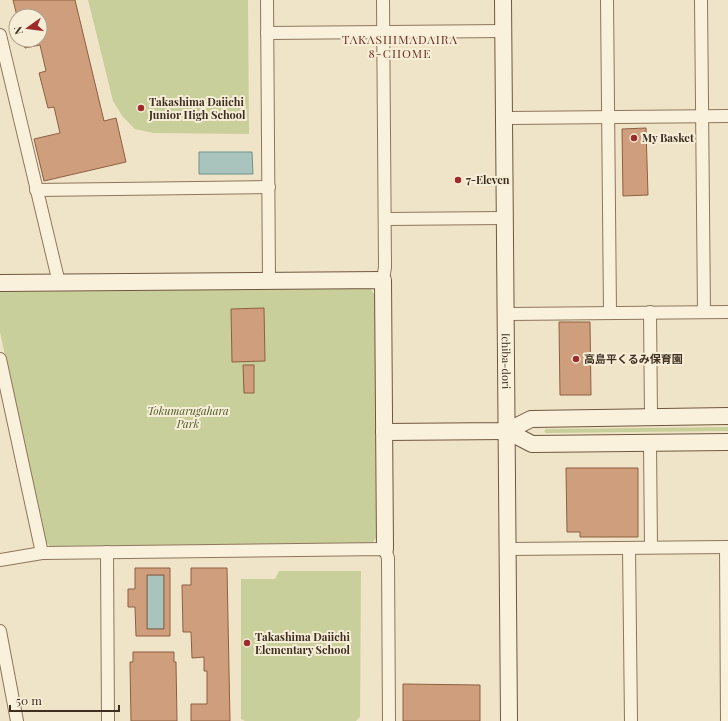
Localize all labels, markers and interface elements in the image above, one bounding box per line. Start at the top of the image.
north arrow [8,8,48,48]
text: N [10,25,26,36]
district label: TAKASHIMADAIRA 8-CHOME [342,31,458,61]
place label: Takashima Daiichi Junior High School [148,94,246,122]
marker: Takashima Daiichi Junior High School [136,103,146,113]
place label: My Basket [642,130,694,145]
marker: My Basket [629,133,639,143]
place label: 7-Eleven [466,172,510,187]
marker: 7-Eleven [453,175,463,185]
street label: Ichiba-dori [499,333,514,389]
place label: 高島平くるみ保育園 [584,351,683,366]
marker: 高島平くるみ保育園 [571,354,581,364]
park label: Tokumarugahara Park [147,403,229,431]
place label: Takashima Daiichi Elementary School [255,629,351,657]
marker: Takashima Daiichi Elementary School [242,638,252,648]
scale bar [10,687,119,713]
text: 50 m [16,692,42,708]

